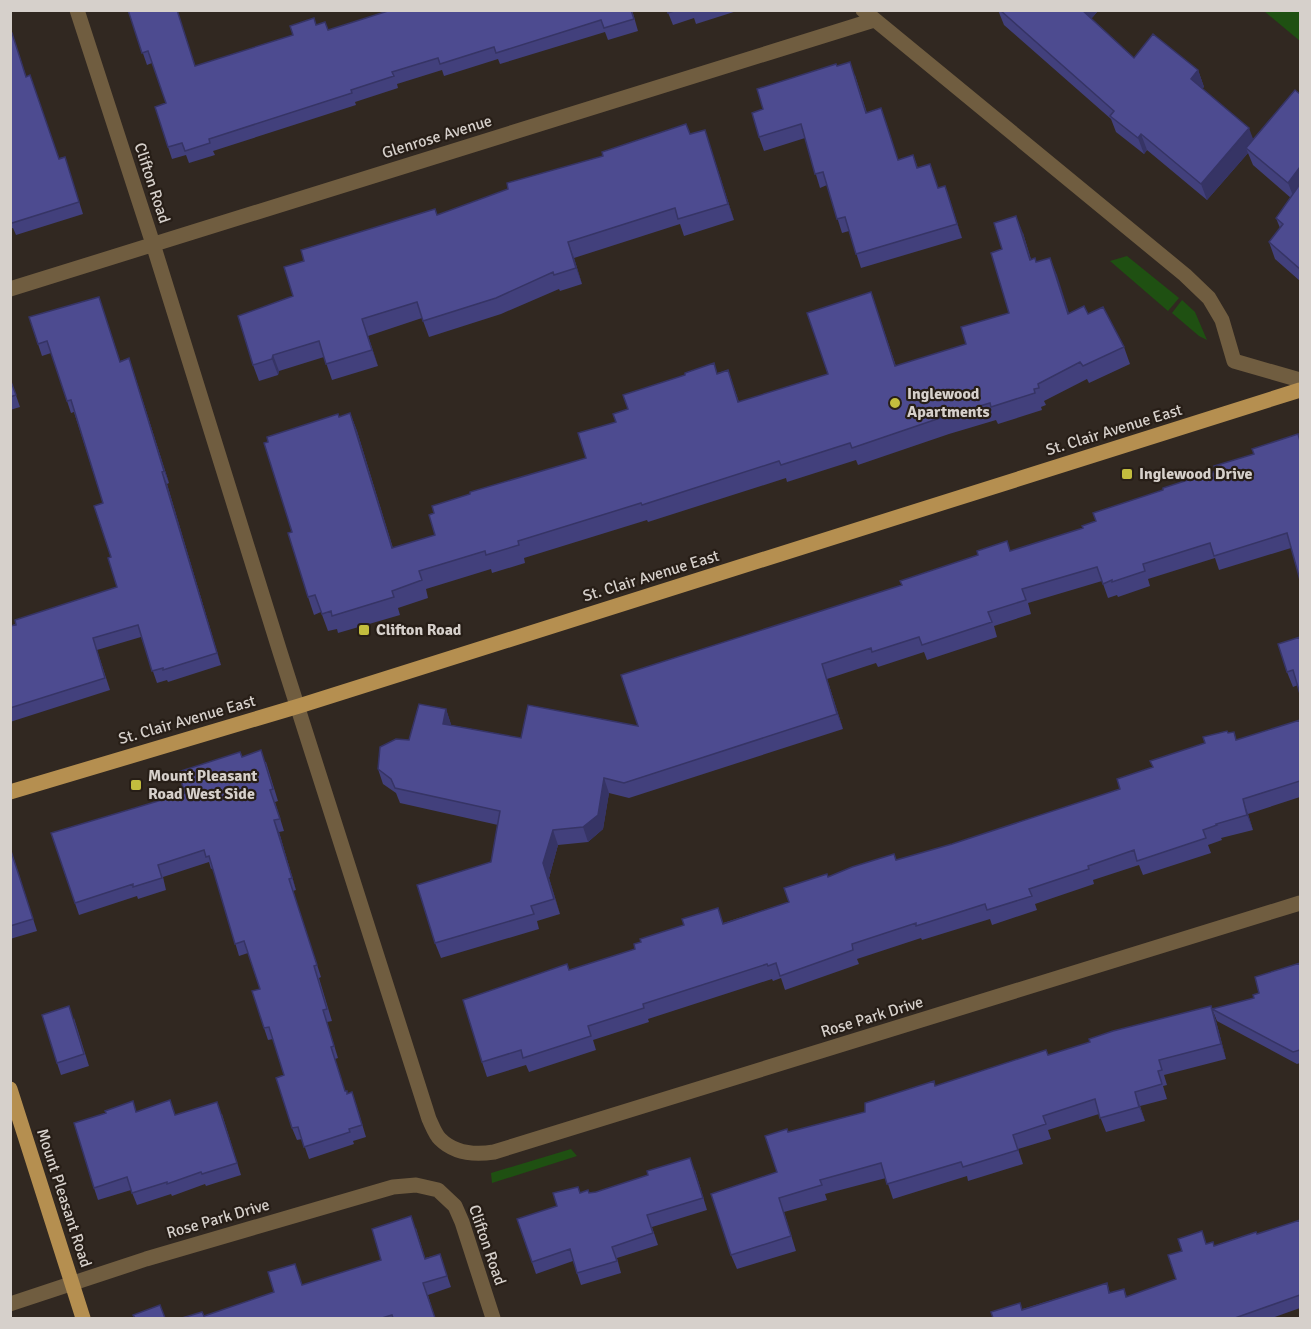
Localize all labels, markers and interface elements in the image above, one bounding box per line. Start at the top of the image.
street label: Glenrose Avenue [380,111,494,163]
street label: Clifton Road [130,140,174,226]
place label: Inglewood Apartments [907,384,990,422]
marker: Inglewood Apartments [888,396,902,410]
street label: St. Clair Avenue East [1043,400,1185,460]
place label: Inglewood Drive [1139,464,1252,484]
marker: Inglewood Drive [1120,467,1134,481]
street label: St. Clair Avenue East [580,546,722,606]
place label: Clifton Road [376,620,462,640]
marker: Clifton Road [357,623,371,637]
street label: St. Clair Avenue East [116,691,258,749]
place label: Mount Pleasant Road West Side [148,766,257,804]
marker: Mount Pleasant Road West Side [129,778,143,792]
street label: Rose Park Drive [818,992,926,1042]
street label: Mount Pleasant Road [32,1126,96,1270]
street label: Rose Park Drive [164,1195,272,1243]
street label: Clifton Road [464,1202,510,1288]

